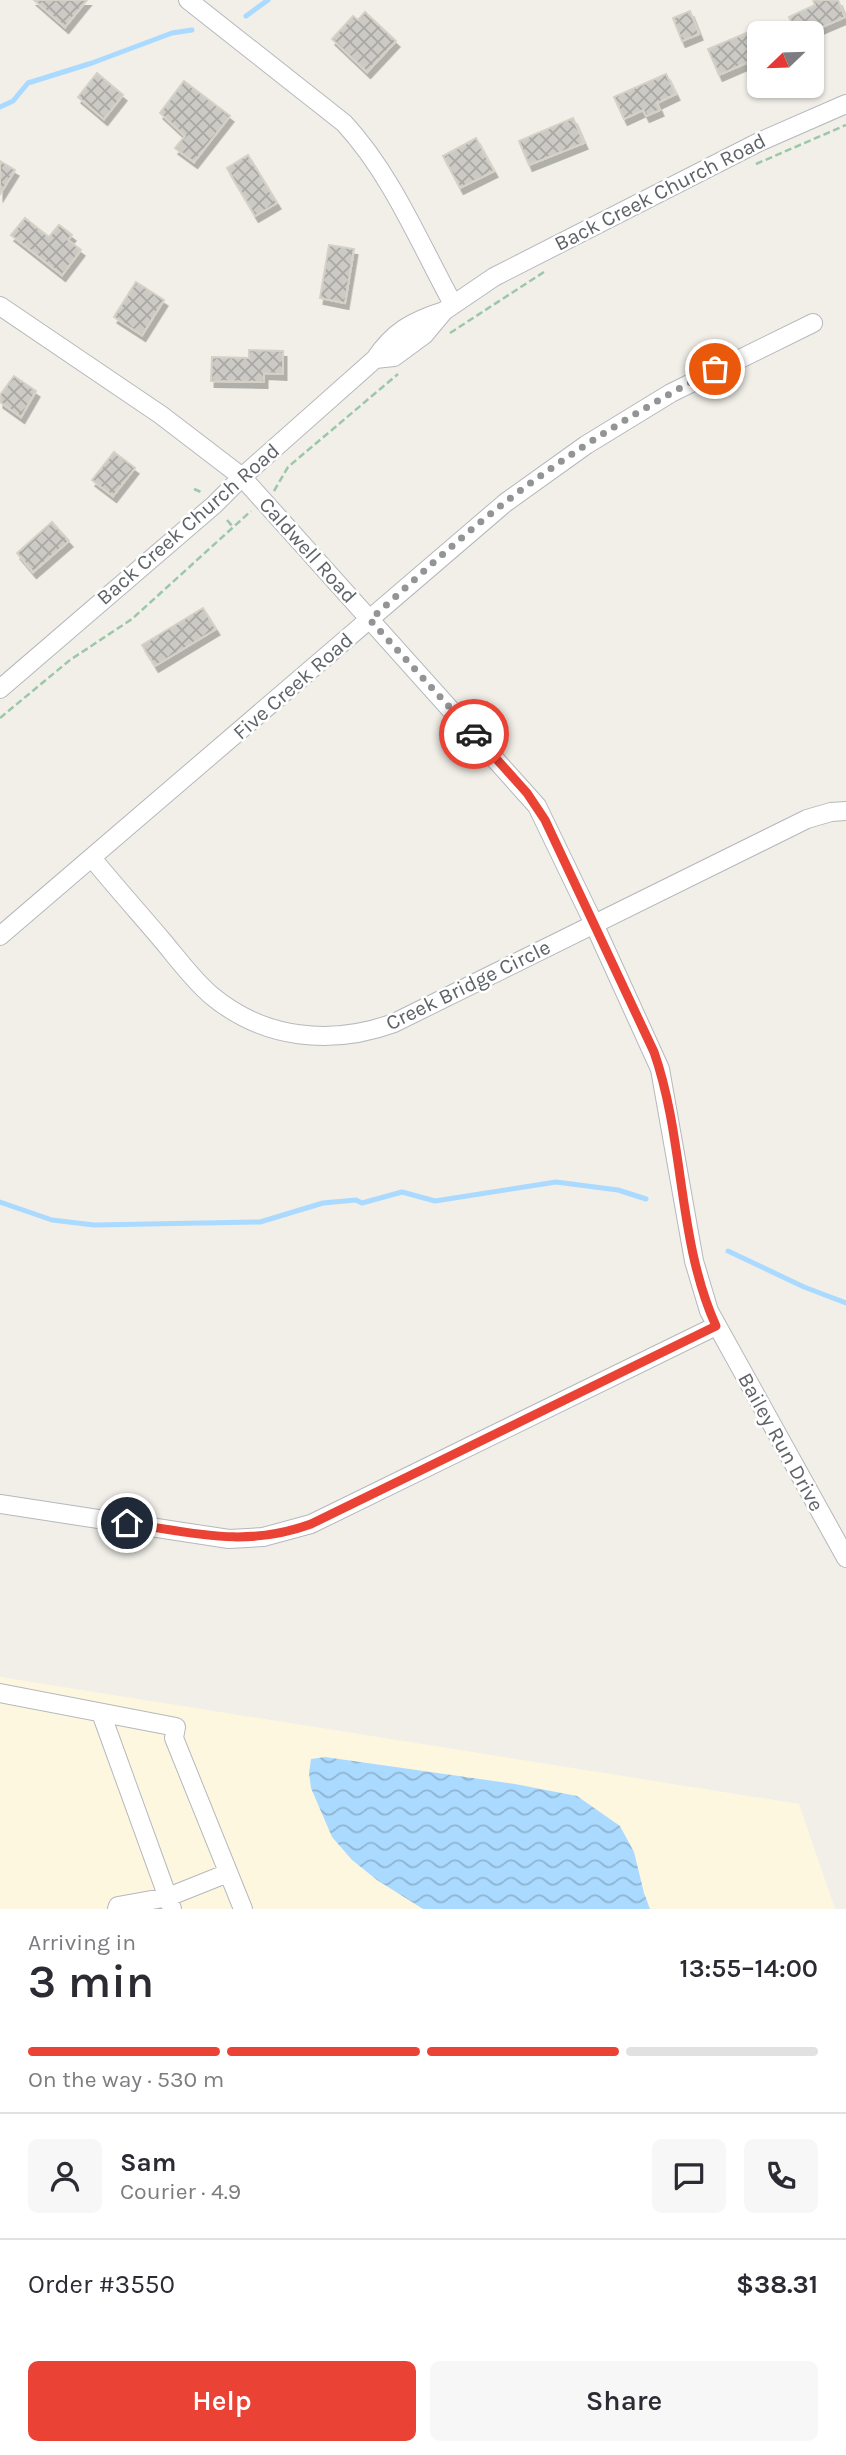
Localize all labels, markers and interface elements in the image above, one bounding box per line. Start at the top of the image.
north arrow [747,21,824,98]
map controls [747,21,824,98]
street label: Back Creek Church Road [550,128,770,256]
pin [685,339,745,399]
icon: bag [696,350,734,388]
street label: Back Creek Church Road [92,438,284,610]
street label: Caldwell Road [254,492,362,608]
street label: Five Creek Road [228,627,358,745]
courier [439,699,509,769]
icon: car [455,715,493,753]
street label: Creek Bridge Circle [382,935,554,1035]
street label: Bailey Run Drive [733,1369,829,1515]
pin [97,1493,157,1553]
icon: home [108,1504,146,1542]
text: Arriving in [28,1929,136,1956]
text: 13:55–14:00 [680,1953,818,1984]
text: 3 min [28,1955,154,2009]
text: On the way · 530 m [28,2066,224,2093]
button: person [28,2139,102,2213]
button: chat [652,2139,726,2213]
button: phone [744,2139,818,2213]
text: Sam [120,2147,176,2178]
text: Courier · 4.9 [120,2178,241,2205]
text: Order #3550 [28,2269,175,2300]
text: $38.31 [736,2269,818,2300]
button: Help [28,2361,416,2441]
button: Share [430,2361,818,2441]

